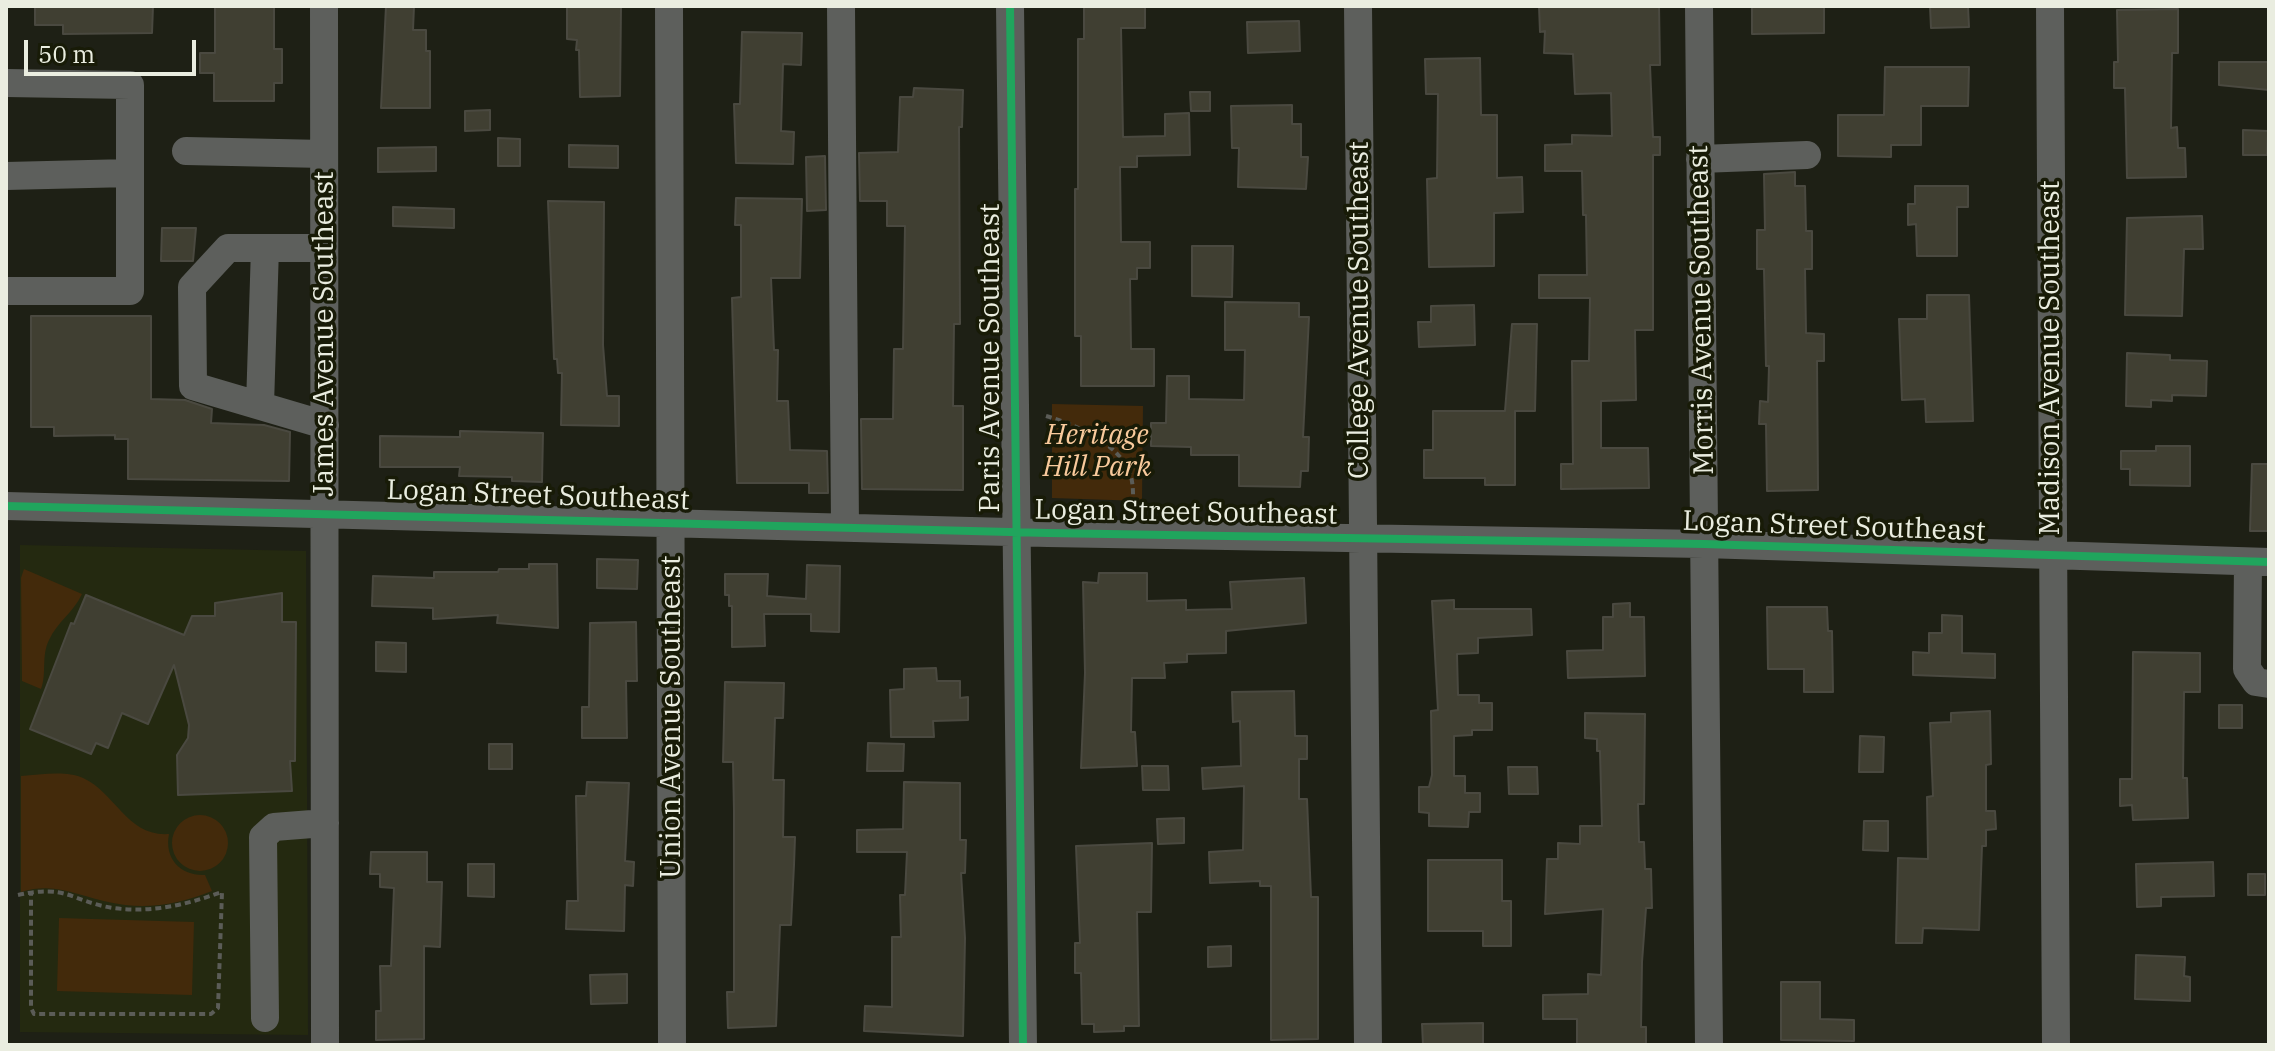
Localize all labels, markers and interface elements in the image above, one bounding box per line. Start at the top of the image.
scale bar [28,24,200,74]
text: 50 m [38,38,95,70]
street label: College Avenue Southeast [1343,141,1377,479]
street label: Morris Avenue Southeast [1682,145,1722,475]
street label: James Avenue Southeast [308,171,342,497]
street label: Madison Avenue Southeast [2034,180,2068,536]
street label: Paris Avenue Southeast [974,203,1008,513]
park label: Heritage Hill Park [1043,419,1151,485]
street label: Logan Street Southeast [386,474,690,518]
street label: Logan Street Southeast [1034,494,1338,532]
street label: Logan Street Southeast [1682,505,1986,549]
street label: Union Avenue Southeast [655,555,689,879]

